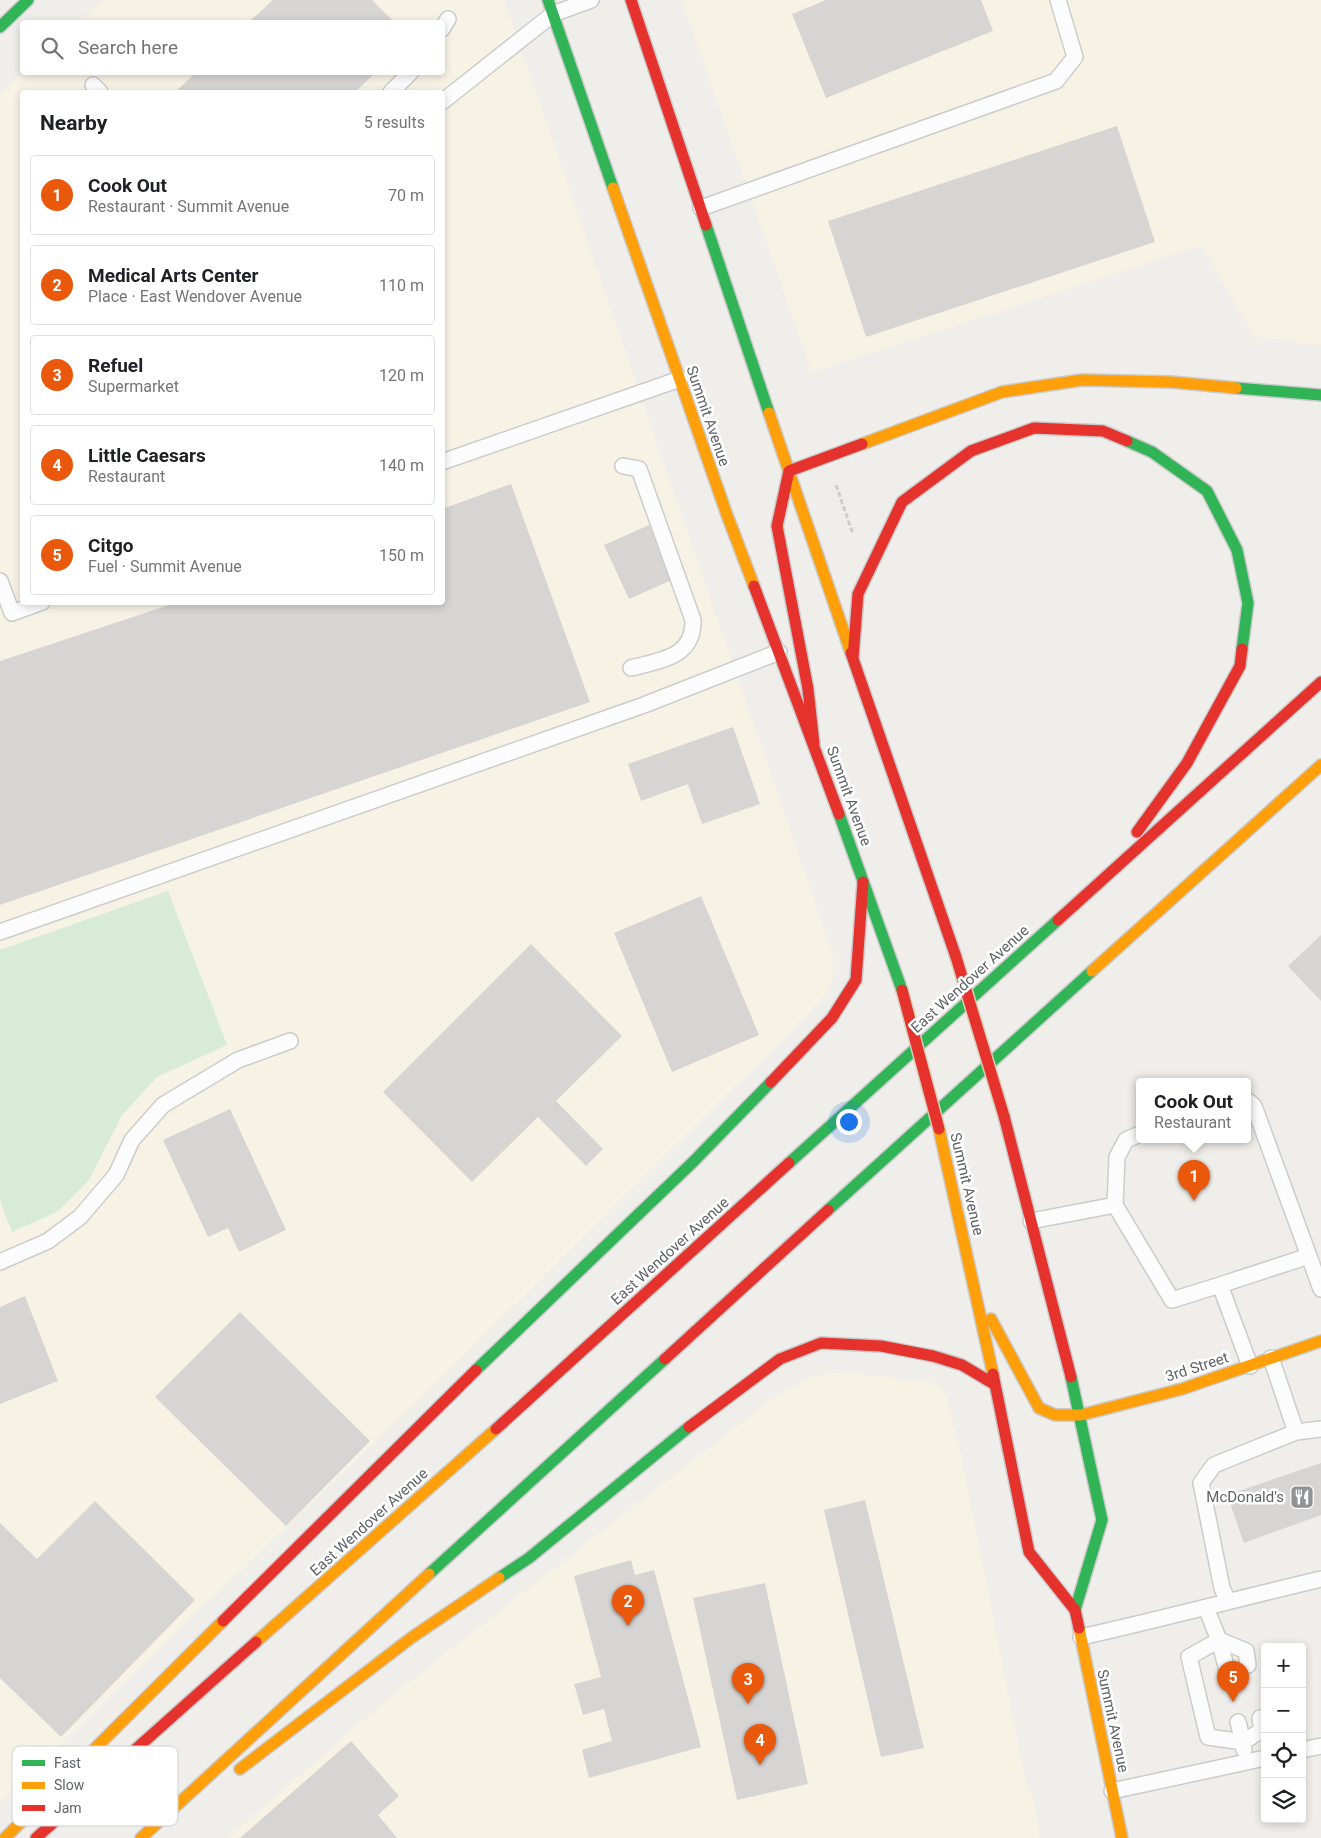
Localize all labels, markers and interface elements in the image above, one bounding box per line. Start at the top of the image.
search box [20,20,445,75]
icon: search [38,34,66,62]
text: Search here [78,36,178,59]
text: Nearby [40,111,107,135]
text: 5 results [364,113,425,132]
text: Cook Out [88,174,167,197]
text: 1 [52,186,62,205]
text: 70 m [388,186,424,205]
text: Restaurant · Summit Avenue [88,197,289,216]
text: Medical Arts Center [88,264,259,287]
text: 2 [52,276,62,295]
text: 110 m [379,276,424,295]
text: Place · East Wendover Avenue [88,287,302,306]
text: Refuel [88,354,143,377]
street label: Summit Avenue [682,364,734,469]
text: 3 [52,366,62,385]
text: 120 m [379,366,424,385]
text: Supermarket [88,377,179,396]
text: Little Caesars [88,444,206,467]
text: 4 [52,456,62,475]
text: 140 m [379,456,424,475]
text: Restaurant [88,467,165,486]
text: Citgo [88,534,133,557]
text: 5 [52,546,62,565]
text: 150 m [379,546,424,565]
text: Fuel · Summit Avenue [88,557,242,576]
street label: Summit Avenue [823,744,875,848]
street label: East Wendover Avenue [907,921,1033,1037]
popup [1136,1078,1251,1143]
text: Cook Out [1154,1090,1233,1113]
your location [836,1109,862,1135]
text: Restaurant [1154,1113,1231,1132]
street label: Summit Avenue [946,1131,988,1237]
pin: 1 [1178,1160,1210,1201]
street label: East Wendover Avenue [607,1193,733,1309]
street label: 3rd Street [1163,1348,1231,1386]
street label: East Wendover Avenue [306,1464,432,1580]
restaurant icon: McDonald's [1289,1484,1315,1510]
place label: McDonald's [1206,1488,1284,1506]
pin: 2 [612,1585,644,1626]
map controls [1261,1643,1306,1823]
button: + [1261,1643,1306,1688]
pin: 5 [1217,1661,1249,1702]
pin: 3 [732,1663,764,1704]
street label: Summit Avenue [1093,1668,1133,1774]
button: − [1261,1688,1306,1733]
pin: 4 [744,1724,776,1765]
button: locate [1261,1733,1306,1778]
legend [12,1746,178,1826]
text: Fast [54,1755,81,1771]
text: Slow [54,1777,85,1793]
button: layers [1261,1778,1306,1823]
text: Jam [54,1800,82,1816]

